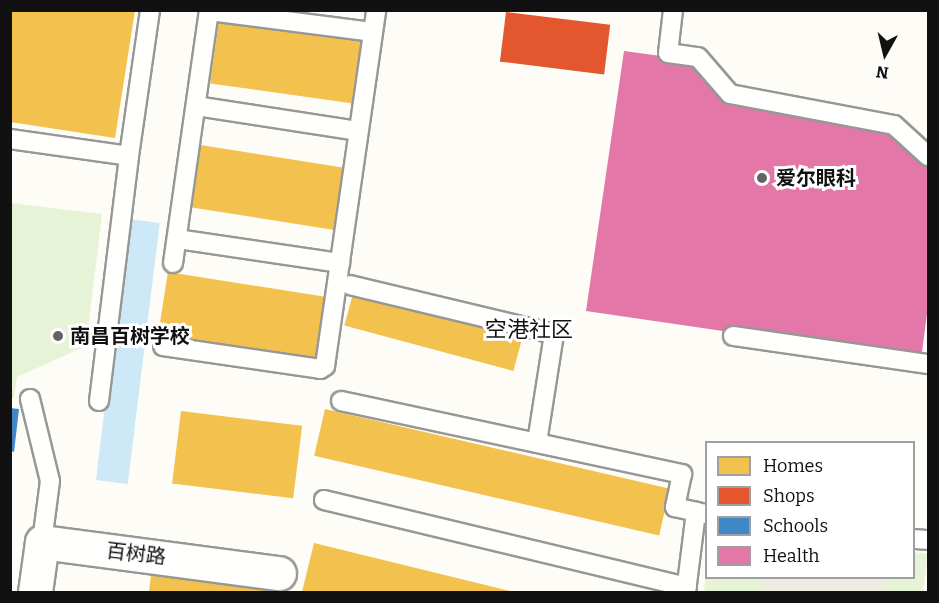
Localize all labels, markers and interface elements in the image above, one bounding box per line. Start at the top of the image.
north arrow [855,24,915,84]
text: N [875,62,890,83]
place label: 爱尔眼科 [776,166,856,190]
marker: 爱尔眼科 [753,169,771,187]
district label: 空港社区 [485,317,573,343]
place label: 南昌百树学校 [70,324,190,348]
marker: 南昌百树学校 [51,329,65,343]
legend [705,441,915,579]
text: Homes [763,455,823,477]
text: Shops [763,485,815,507]
text: Schools [763,515,828,537]
street label: 百树路 [105,538,167,570]
text: Health [763,545,819,567]

